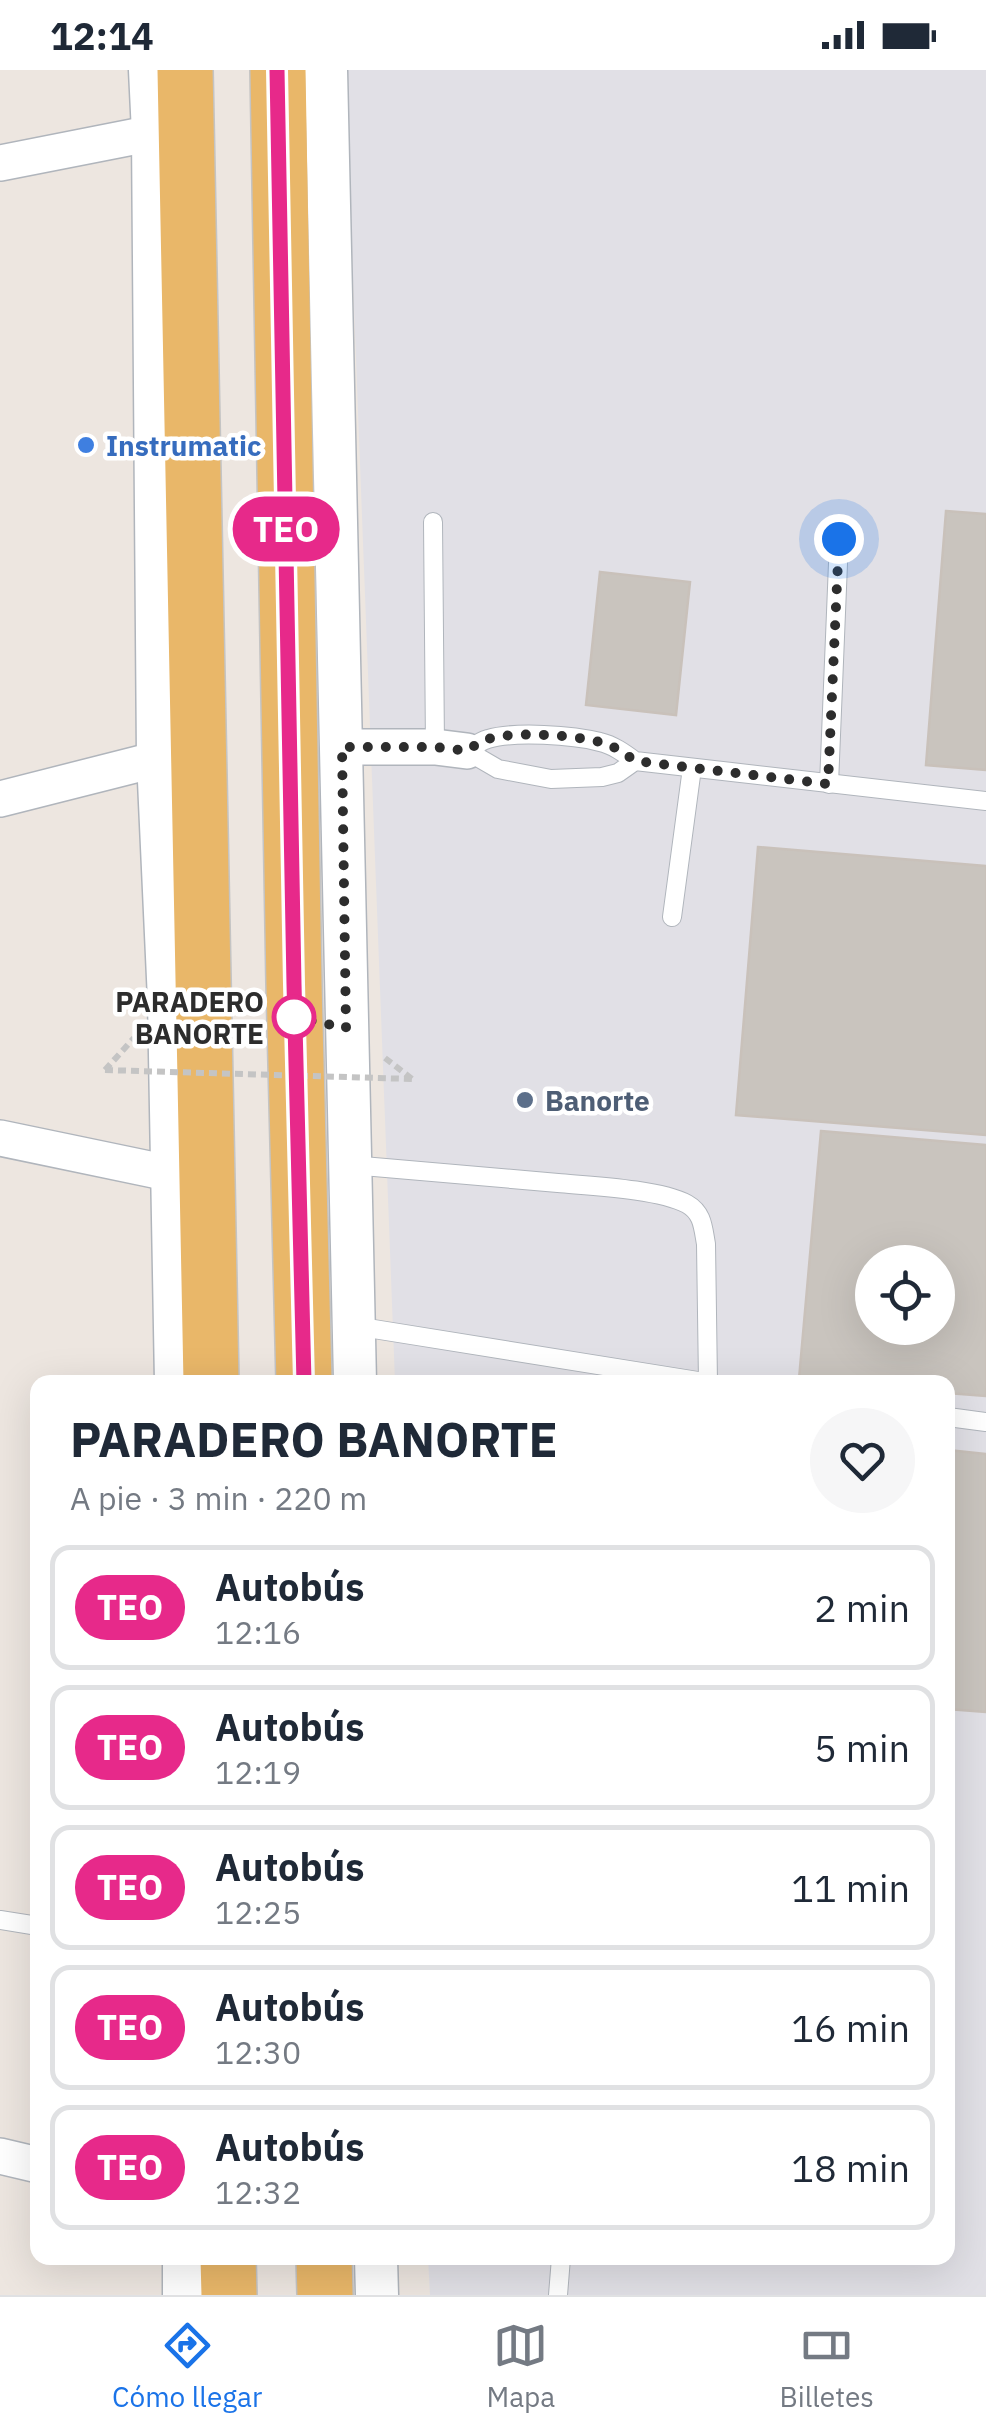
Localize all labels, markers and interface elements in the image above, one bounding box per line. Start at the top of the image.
text: 12:14 [50,11,154,60]
place label: Instrumatic [106,427,261,464]
marker: Instrumatic [75,434,97,456]
line badge: TEO [228,496,344,562]
text: TEO [253,506,319,552]
your location [814,514,864,564]
place label: PARADERO BANORTE [115,983,264,1052]
marker: PARADERO BANORTE [273,996,315,1038]
place label: Banorte [545,1082,650,1119]
marker: Banorte [514,1089,536,1111]
map controls [855,1245,955,1345]
button: locate [855,1245,955,1345]
text: PARADERO BANORTE [70,1408,558,1470]
button: heart [810,1408,915,1513]
text: A pie · 3 min · 220 m [70,1477,367,1519]
text: Autobús [215,1562,364,1611]
text: 2 min [814,1583,910,1632]
text: TEO [97,1584,163,1630]
text: 12:16 [215,1611,301,1653]
text: Autobús [215,1702,364,1751]
text: 5 min [814,1723,910,1772]
text: TEO [97,1724,163,1770]
text: 12:19 [215,1751,301,1793]
text: Autobús [215,1842,364,1891]
text: 11 min [791,1863,910,1912]
text: TEO [97,1864,163,1910]
text: 12:25 [215,1891,301,1933]
text: Autobús [215,1982,364,2031]
text: 16 min [791,2003,910,2052]
text: TEO [97,2004,163,2050]
text: 12:30 [215,2031,301,2073]
text: Autobús [215,2122,364,2171]
text: 18 min [791,2143,910,2192]
text: TEO [97,2144,163,2190]
text: 12:32 [215,2171,301,2213]
tab: Cómo llegar [112,2318,262,2415]
tab: Mapa [486,2318,555,2415]
tab: Billetes [779,2318,874,2415]

